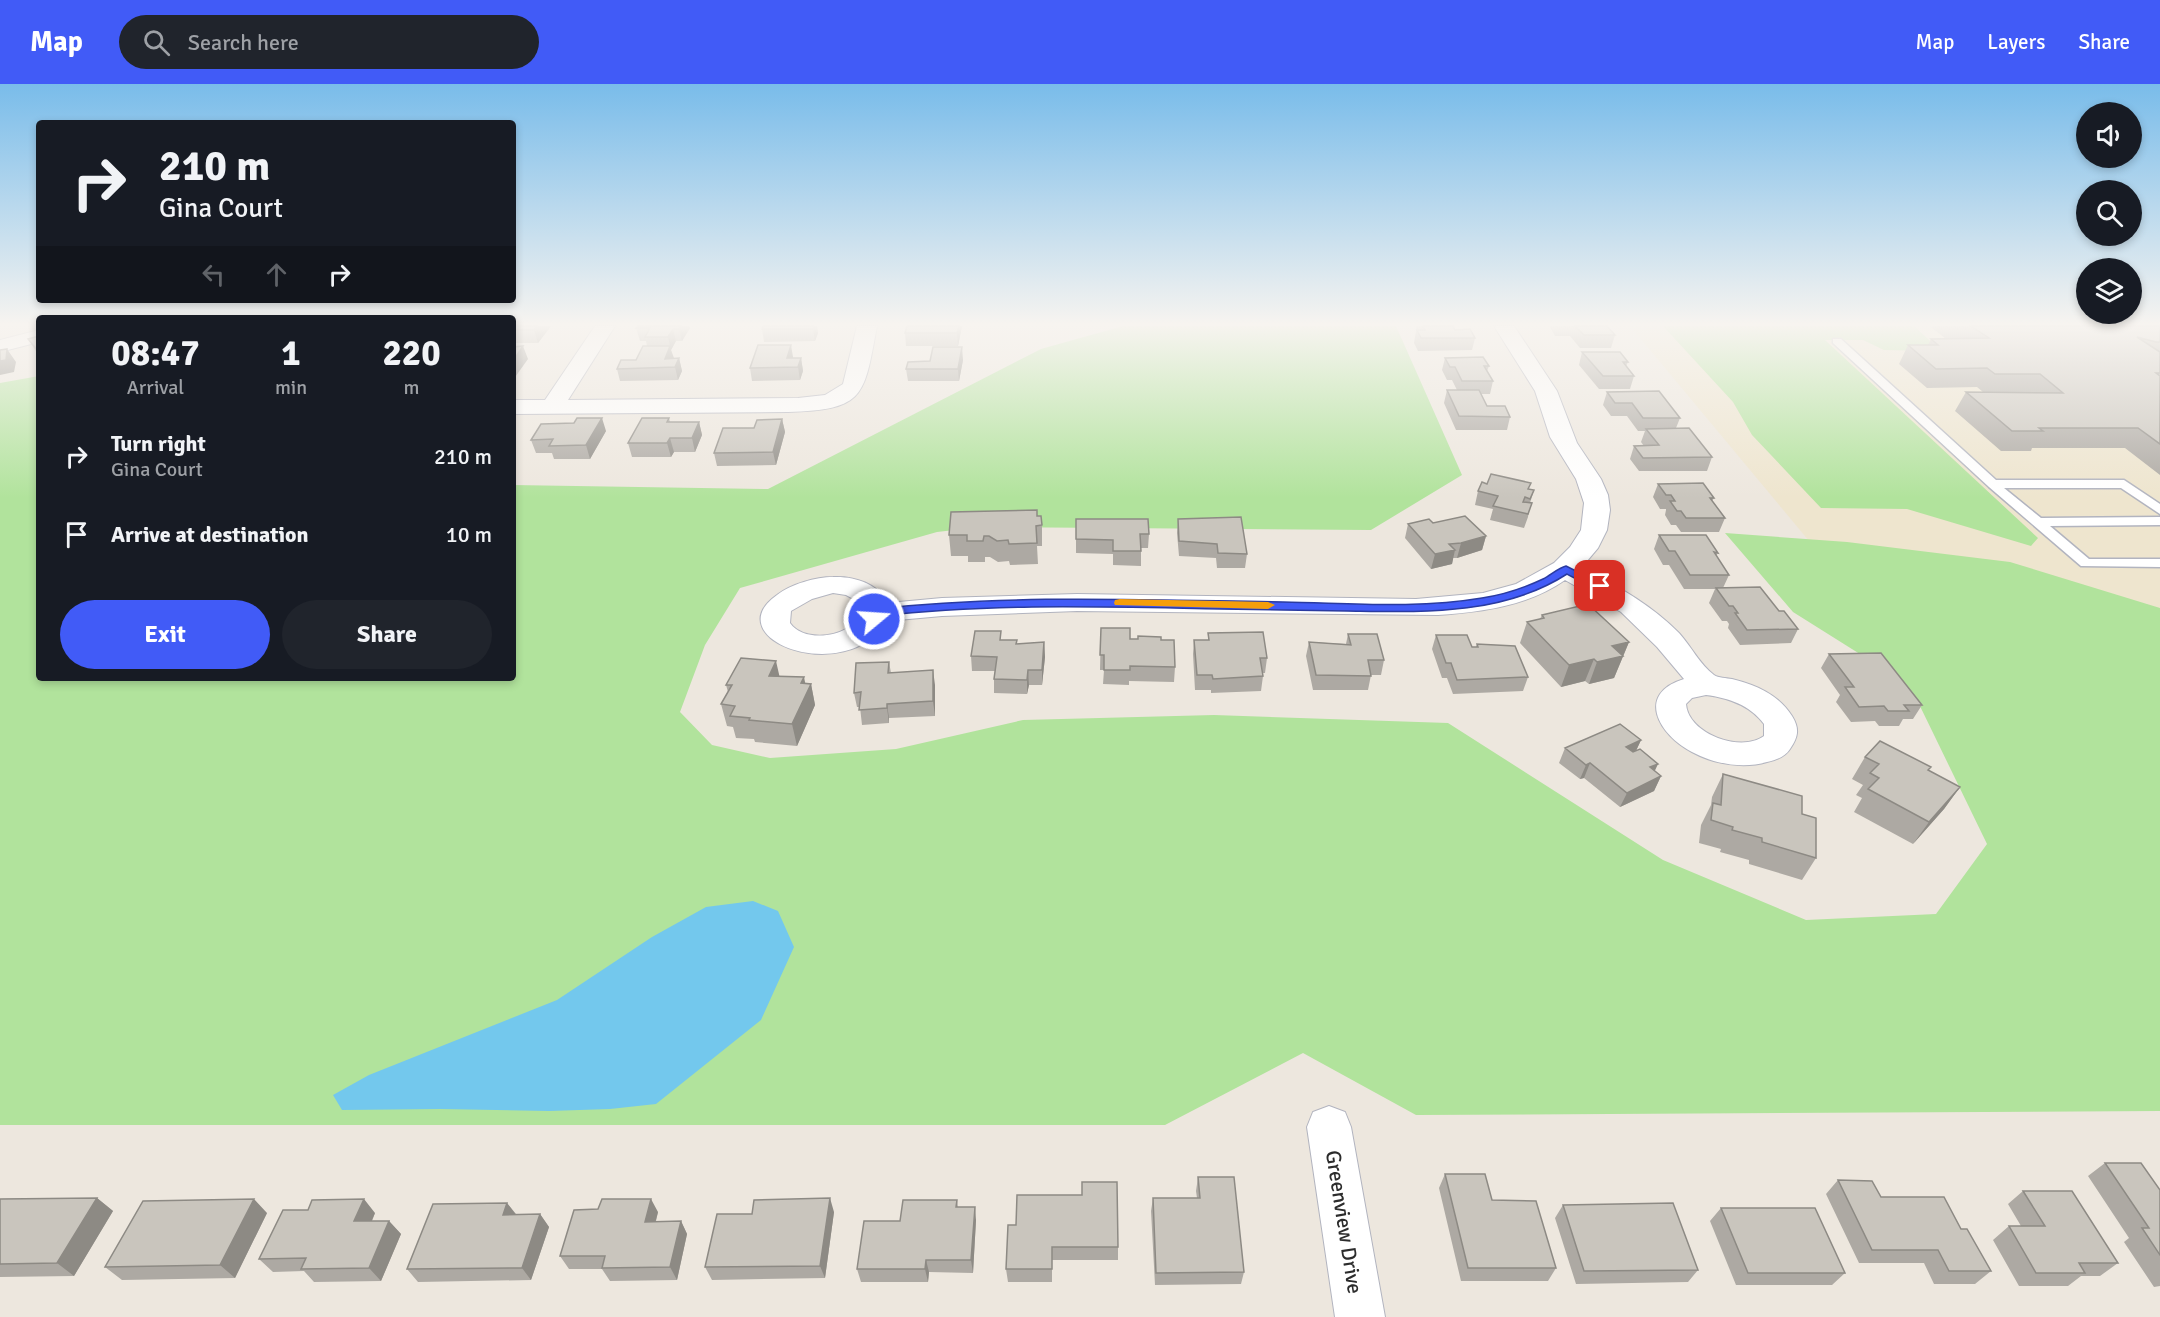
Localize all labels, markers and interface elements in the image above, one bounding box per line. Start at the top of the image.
search box [119,15,539,69]
text: Map [30,25,83,59]
icon: search [140,26,173,59]
text: Search here [188,29,299,56]
text: Map [1916,29,1954,55]
text: Layers [1987,29,2045,55]
text: Share [2078,29,2130,55]
map controls [2076,102,2142,324]
button: sound [2076,102,2142,168]
text: 210 m [159,141,270,192]
icon: right [60,144,138,222]
button: search [2076,180,2142,246]
text: Gina Court [159,192,283,225]
icon: left [197,258,230,291]
icon: ahead [260,258,293,291]
icon: right [323,258,356,291]
button: layers [2076,258,2142,324]
text: 08:47 [111,331,200,376]
text: 1 [281,331,301,376]
text: 220 [382,331,441,376]
text: Arrival [127,375,184,400]
text: min [275,375,307,400]
text: m [404,375,420,400]
text: Turn right [111,430,206,457]
icon: right [60,440,93,473]
text: 210 m [434,443,492,470]
text: Gina Court [111,457,203,482]
icon: arrive [60,518,93,551]
text: Arrive at destination [111,521,308,548]
text: 10 m [446,521,492,548]
pin [1574,560,1625,611]
icon: arrive [1583,569,1616,602]
position arrow [842,587,906,651]
button: Exit [60,600,270,669]
button: Share [282,600,492,669]
street label: Greenview Drive [1320,1148,1368,1296]

